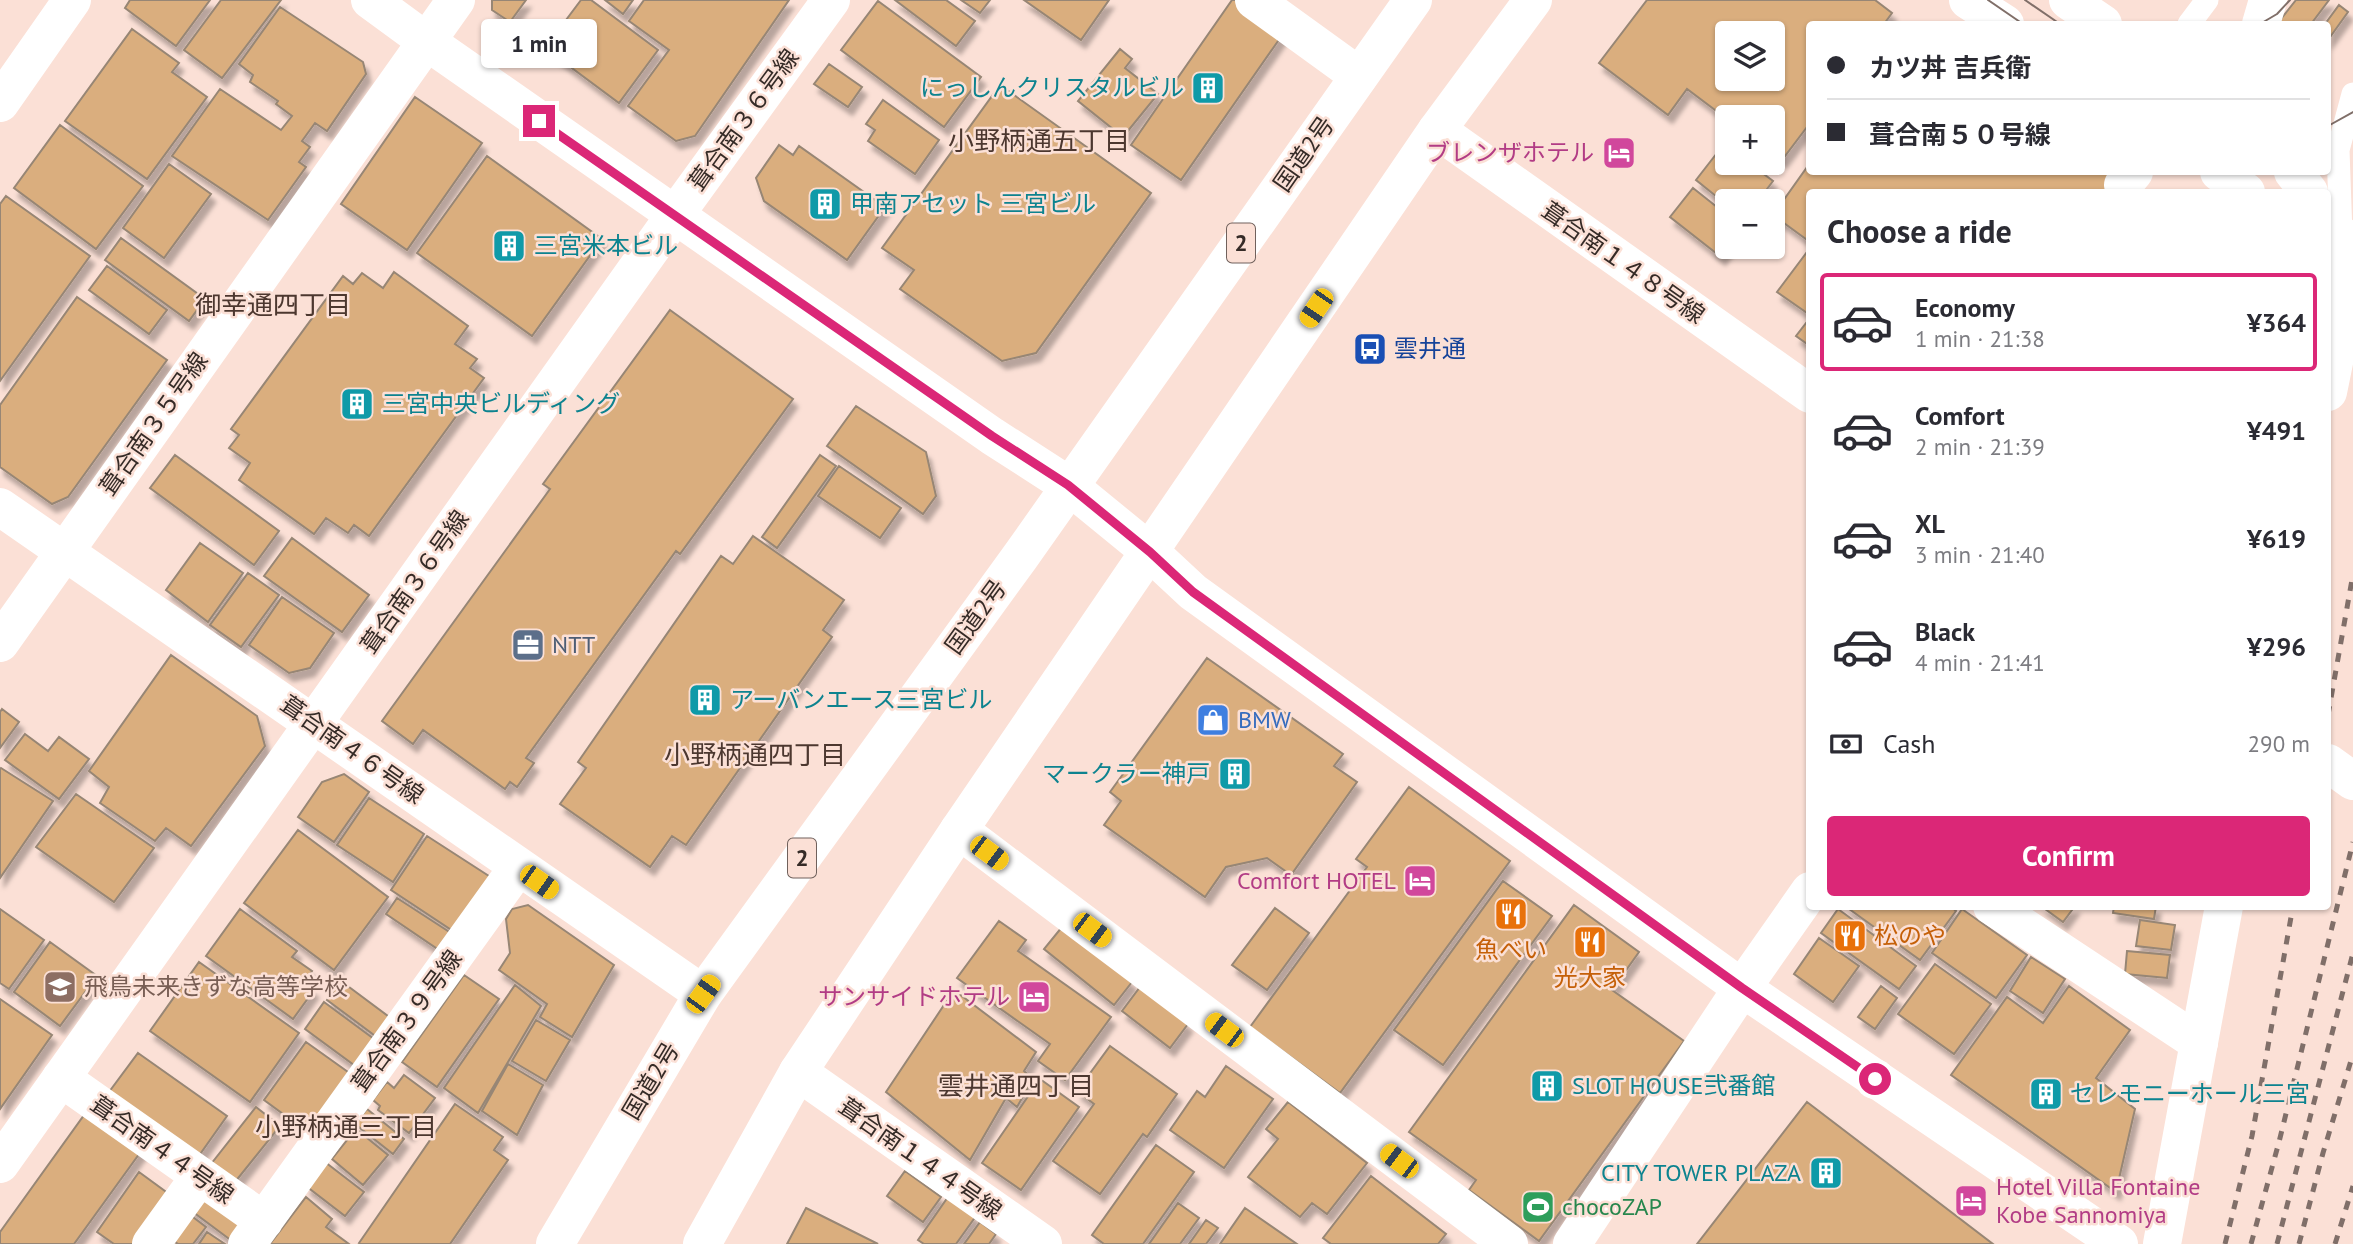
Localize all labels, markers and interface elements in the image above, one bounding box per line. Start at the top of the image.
callout: 1 min [481,19,597,68]
map controls [1715,21,1785,259]
button: layers [1715,21,1785,91]
text: 1 min [511,29,567,58]
street label: 葺合南３６号線 [682,43,806,197]
text: カツ丼 吉兵衛 [1869,51,2032,84]
building icon: にっしんクリスタルビル [1189,69,1227,107]
place label: にっしんクリスタルビル [920,72,1184,103]
route end [523,105,555,137]
button: + [1715,105,1785,175]
street label: 国道2号 [1266,110,1341,197]
text: 葺合南５０号線 [1869,118,2051,151]
district label: 小野柄通五丁目 [948,124,1130,157]
hotel icon: ブレンザホテル [1600,134,1638,172]
place label: ブレンザホテル [1426,137,1594,168]
building icon: 甲南アセット 三宮ビル [806,185,844,223]
place label: 甲南アセット 三宮ビル [850,188,1096,219]
button: − [1715,189,1785,259]
street label: 葺合南１４８号線 [1536,195,1711,330]
text: Choose a ride [1827,210,2012,252]
road number: 2 [1227,224,1255,262]
building icon: 三宮米本ビル [490,227,528,265]
place label: 三宮米本ビル [534,230,678,261]
car [1296,285,1337,331]
district label: 御幸通四丁目 [195,288,351,321]
icon: car [1831,291,1894,354]
text: Economy [1915,291,2015,324]
text: ¥364 [2247,306,2306,339]
text: 1 min · 21:38 [1915,324,2045,353]
bus stop icon: 雲井通 [1351,330,1389,368]
place label: 雲井通 [1394,333,1466,364]
street label: 葺合南３５号線 [93,346,214,501]
building icon: 三宮中央ビルディング [338,385,376,423]
place label: 三宮中央ビルディング [382,388,620,419]
icon: car [1831,399,1894,462]
text: Comfort [1915,399,2005,432]
text: ¥491 [2247,414,2306,447]
text: 2 min · 21:39 [1915,432,2045,461]
street label: 葺合南３６号線 [354,504,475,659]
icon: car [1831,507,1894,570]
text: XL [1915,507,1945,540]
text: ¥619 [2247,522,2306,555]
text: 3 min · 21:40 [1915,540,2045,569]
street label: 国道2号 [938,573,1013,660]
icon: car [1831,615,1894,678]
text: Black [1915,615,1975,648]
office icon: NTT [509,626,547,664]
place label: NTT [552,629,595,660]
text: ¥296 [2247,630,2306,663]
text: 4 min · 21:41 [1915,648,2045,677]
building icon: アーバンエース三宮ビル [686,681,724,719]
place label: アーバンエース三宮ビル [730,684,992,715]
street label: 葺合南４６号線 [275,689,430,810]
shop icon: BMW [1194,701,1232,739]
place label: BMW [1238,704,1291,735]
icon: cash [1827,725,1865,763]
text: Cash [1883,727,1935,760]
text: 290 m [2248,729,2310,758]
district label: 小野柄通四丁目 [664,738,846,771]
building icon: マークラー神戸 [1216,755,1254,793]
place label: マークラー神戸 [1042,758,1210,789]
button: Confirm [1827,816,2310,896]
car [966,832,1013,874]
road number: 2 [788,838,816,878]
car [516,861,563,903]
hotel icon: Comfort HOTEL [1401,862,1439,900]
place label: Comfort HOTEL [1237,865,1396,896]
restaurant icon: 魚べい [1492,895,1530,933]
car [1069,909,1116,951]
restaurant icon: 松のや [1831,917,1869,955]
place label: 松のや [1874,920,1946,951]
restaurant icon: 光大家 [1571,923,1609,961]
place label: 魚べい [1475,934,1547,965]
street label: 葺合南３９号線 [345,944,469,1098]
place label: 光大家 [1554,962,1626,993]
school or university icon: 飛鳥未来きずな高等学校 [41,968,79,1006]
place label: 飛鳥未来きずな高等学校 [84,971,348,1002]
car [683,971,724,1017]
hotel icon: サンサイドホテル [1015,978,1053,1016]
place label: サンサイドホテル [818,981,1010,1012]
car [1201,1009,1248,1051]
street label: 国道2号 [615,1036,686,1125]
route start [1859,1063,1891,1095]
building icon: SLOT HOUSE弐番館 [1528,1067,1566,1105]
district label: 雲井通四丁目 [938,1069,1094,1102]
place label: SLOT HOUSE弐番館 [1572,1070,1775,1101]
building icon: セレモニーホール三宮 [2027,1075,2065,1113]
place label: セレモニーホール三宮 [2070,1078,2310,1109]
street label: 葺合南４４号線 [85,1089,240,1210]
street label: 葺合南１４４号線 [833,1091,1008,1226]
district label: 小野柄通三丁目 [255,1110,437,1143]
car [1376,1140,1423,1182]
building icon: CITY TOWER PLAZA [1807,1154,1845,1192]
place label: CITY TOWER PLAZA [1601,1157,1801,1188]
place label: Hotel Villa Fontaine Kobe Sannomiya [1996,1171,2200,1230]
hotel icon: Hotel Villa Fontaine Kobe Sannomiya [1952,1182,1990,1220]
sports icon: chocoZAP [1519,1188,1557,1226]
place label: chocoZAP [1562,1191,1662,1222]

